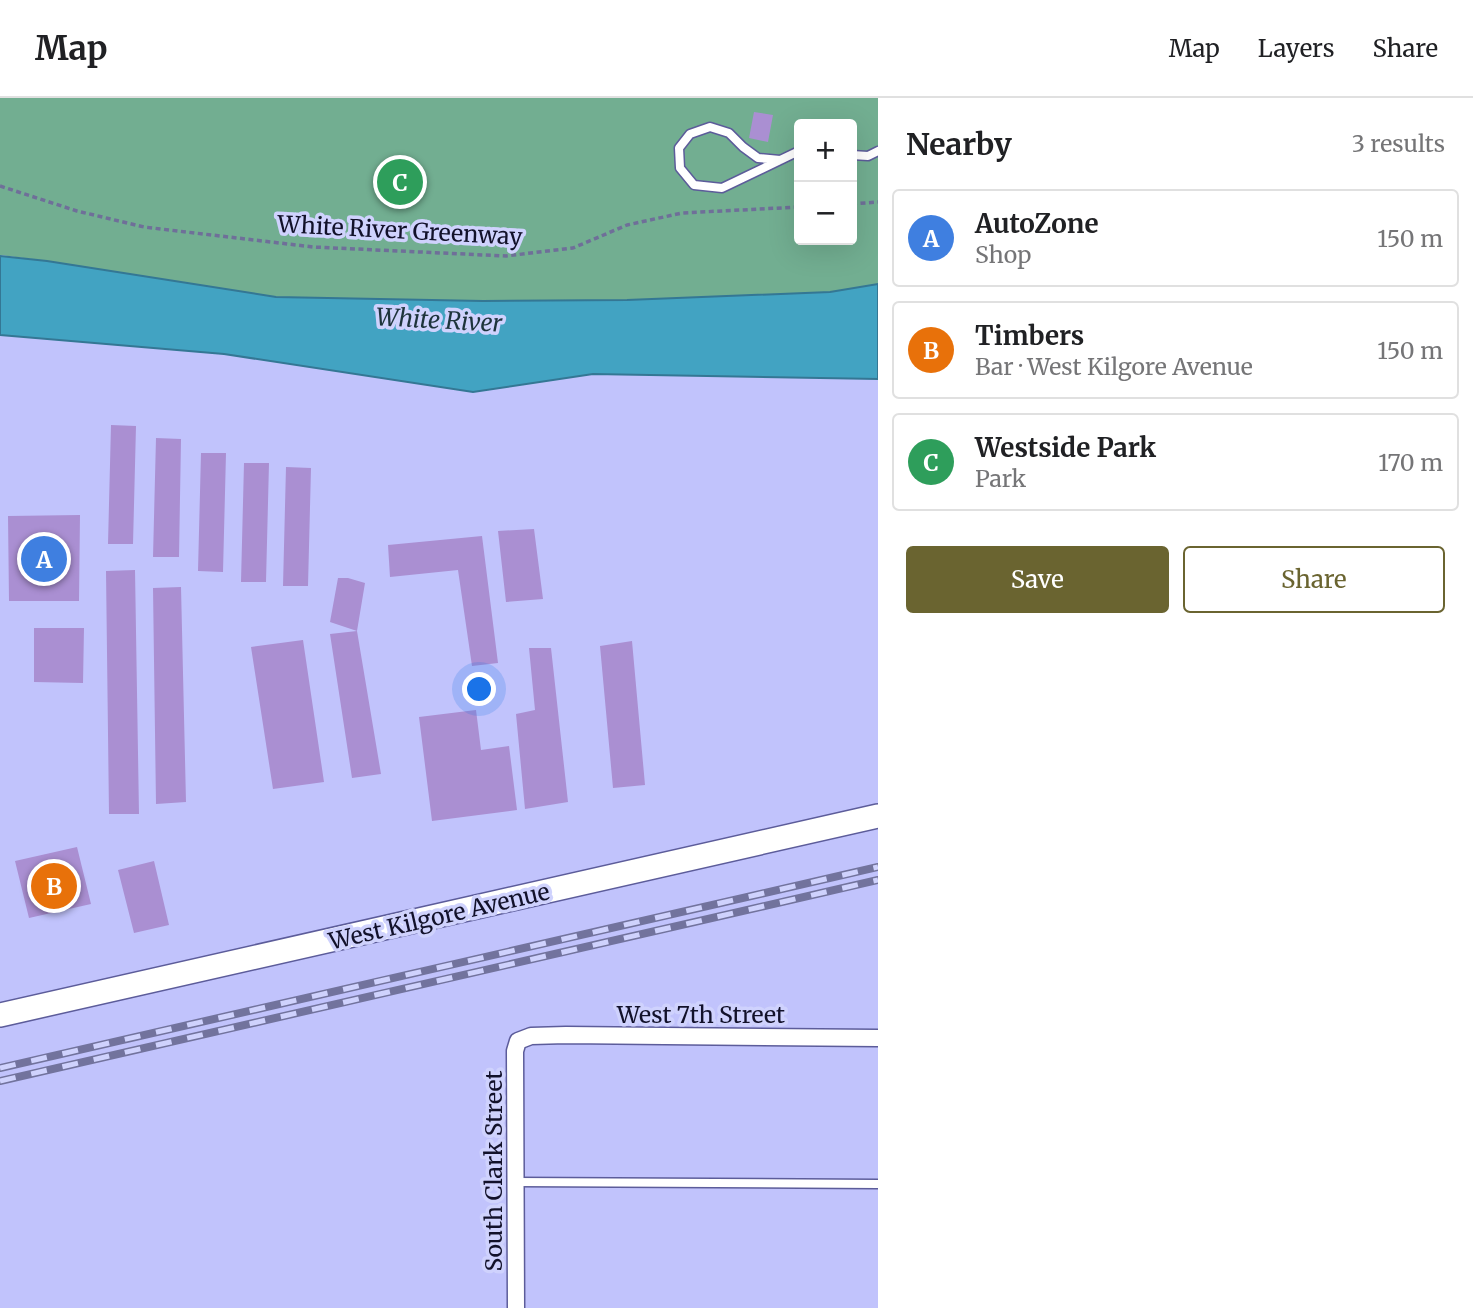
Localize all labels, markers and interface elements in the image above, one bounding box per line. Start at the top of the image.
text: Map [35,28,108,69]
text: Map [1169,33,1220,64]
text: Layers [1258,33,1334,64]
text: Share [1372,33,1438,64]
map controls [794,119,857,245]
button: + [794,119,857,182]
text: Nearby [906,125,1012,163]
text: 3 results [1352,129,1445,158]
pin: C [377,156,423,208]
button: − [794,182,857,245]
text: AutoZone [975,207,1099,240]
street label: White River Greenway [276,209,524,251]
text: A [923,224,939,253]
text: 150 m [1377,224,1443,253]
text: Shop [975,240,1031,269]
water label: White River [375,301,504,339]
text: Timbers [975,319,1084,352]
text: B [923,336,939,365]
text: 150 m [1377,336,1443,365]
text: Bar · West Kilgore Avenue [975,352,1253,381]
text: Westside Park [975,431,1156,464]
text: C [923,448,939,477]
text: 170 m [1378,448,1443,477]
text: Park [975,464,1026,493]
pin: A [21,533,67,585]
button: Save [906,546,1169,613]
button: Share [1183,546,1445,613]
your location [462,672,496,706]
pin: B [31,860,77,912]
street label: West Kilgore Avenue [325,876,552,956]
street label: West 7th Street [616,1000,785,1029]
street label: South Clark Street [479,1070,508,1272]

